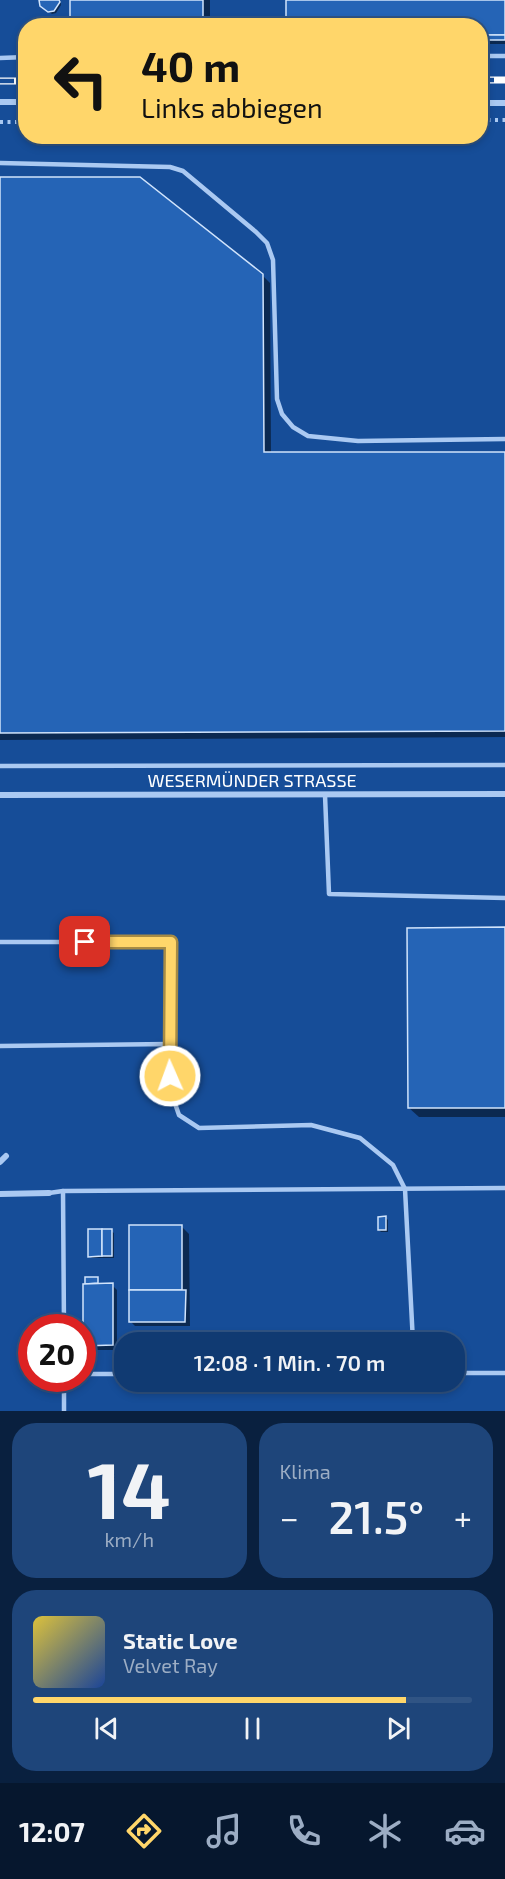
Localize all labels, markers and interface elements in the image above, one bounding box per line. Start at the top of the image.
text: 40 m [141,40,240,90]
icon: left [42,42,120,120]
text: Links abbiegen [141,91,323,123]
street label: WESERMÜNDER STRASSE [147,769,357,791]
pin [59,916,110,967]
icon: arrive [68,925,101,958]
position arrow [138,1044,202,1108]
speed limit sign: 20 [18,1314,96,1392]
text: 12:08 · 1 Min. · 70 m [194,1349,385,1375]
text: 14 [88,1441,171,1535]
text: Klima [280,1459,331,1483]
text: 21.5° [328,1489,424,1543]
text: − [280,1497,299,1537]
text: + [454,1497,472,1537]
text: km/h [104,1527,154,1551]
text: Static Love [123,1627,238,1653]
text: Velvet Ray [123,1653,218,1677]
icon: previous [90,1712,123,1745]
icon: pause [236,1712,269,1745]
icon: next [382,1712,415,1745]
icon: directions [123,1810,165,1852]
icon: music [203,1810,245,1852]
icon: phone [283,1810,325,1852]
icon: climate [364,1810,406,1852]
icon: car [444,1810,486,1852]
text: 12:07 [19,1815,85,1847]

